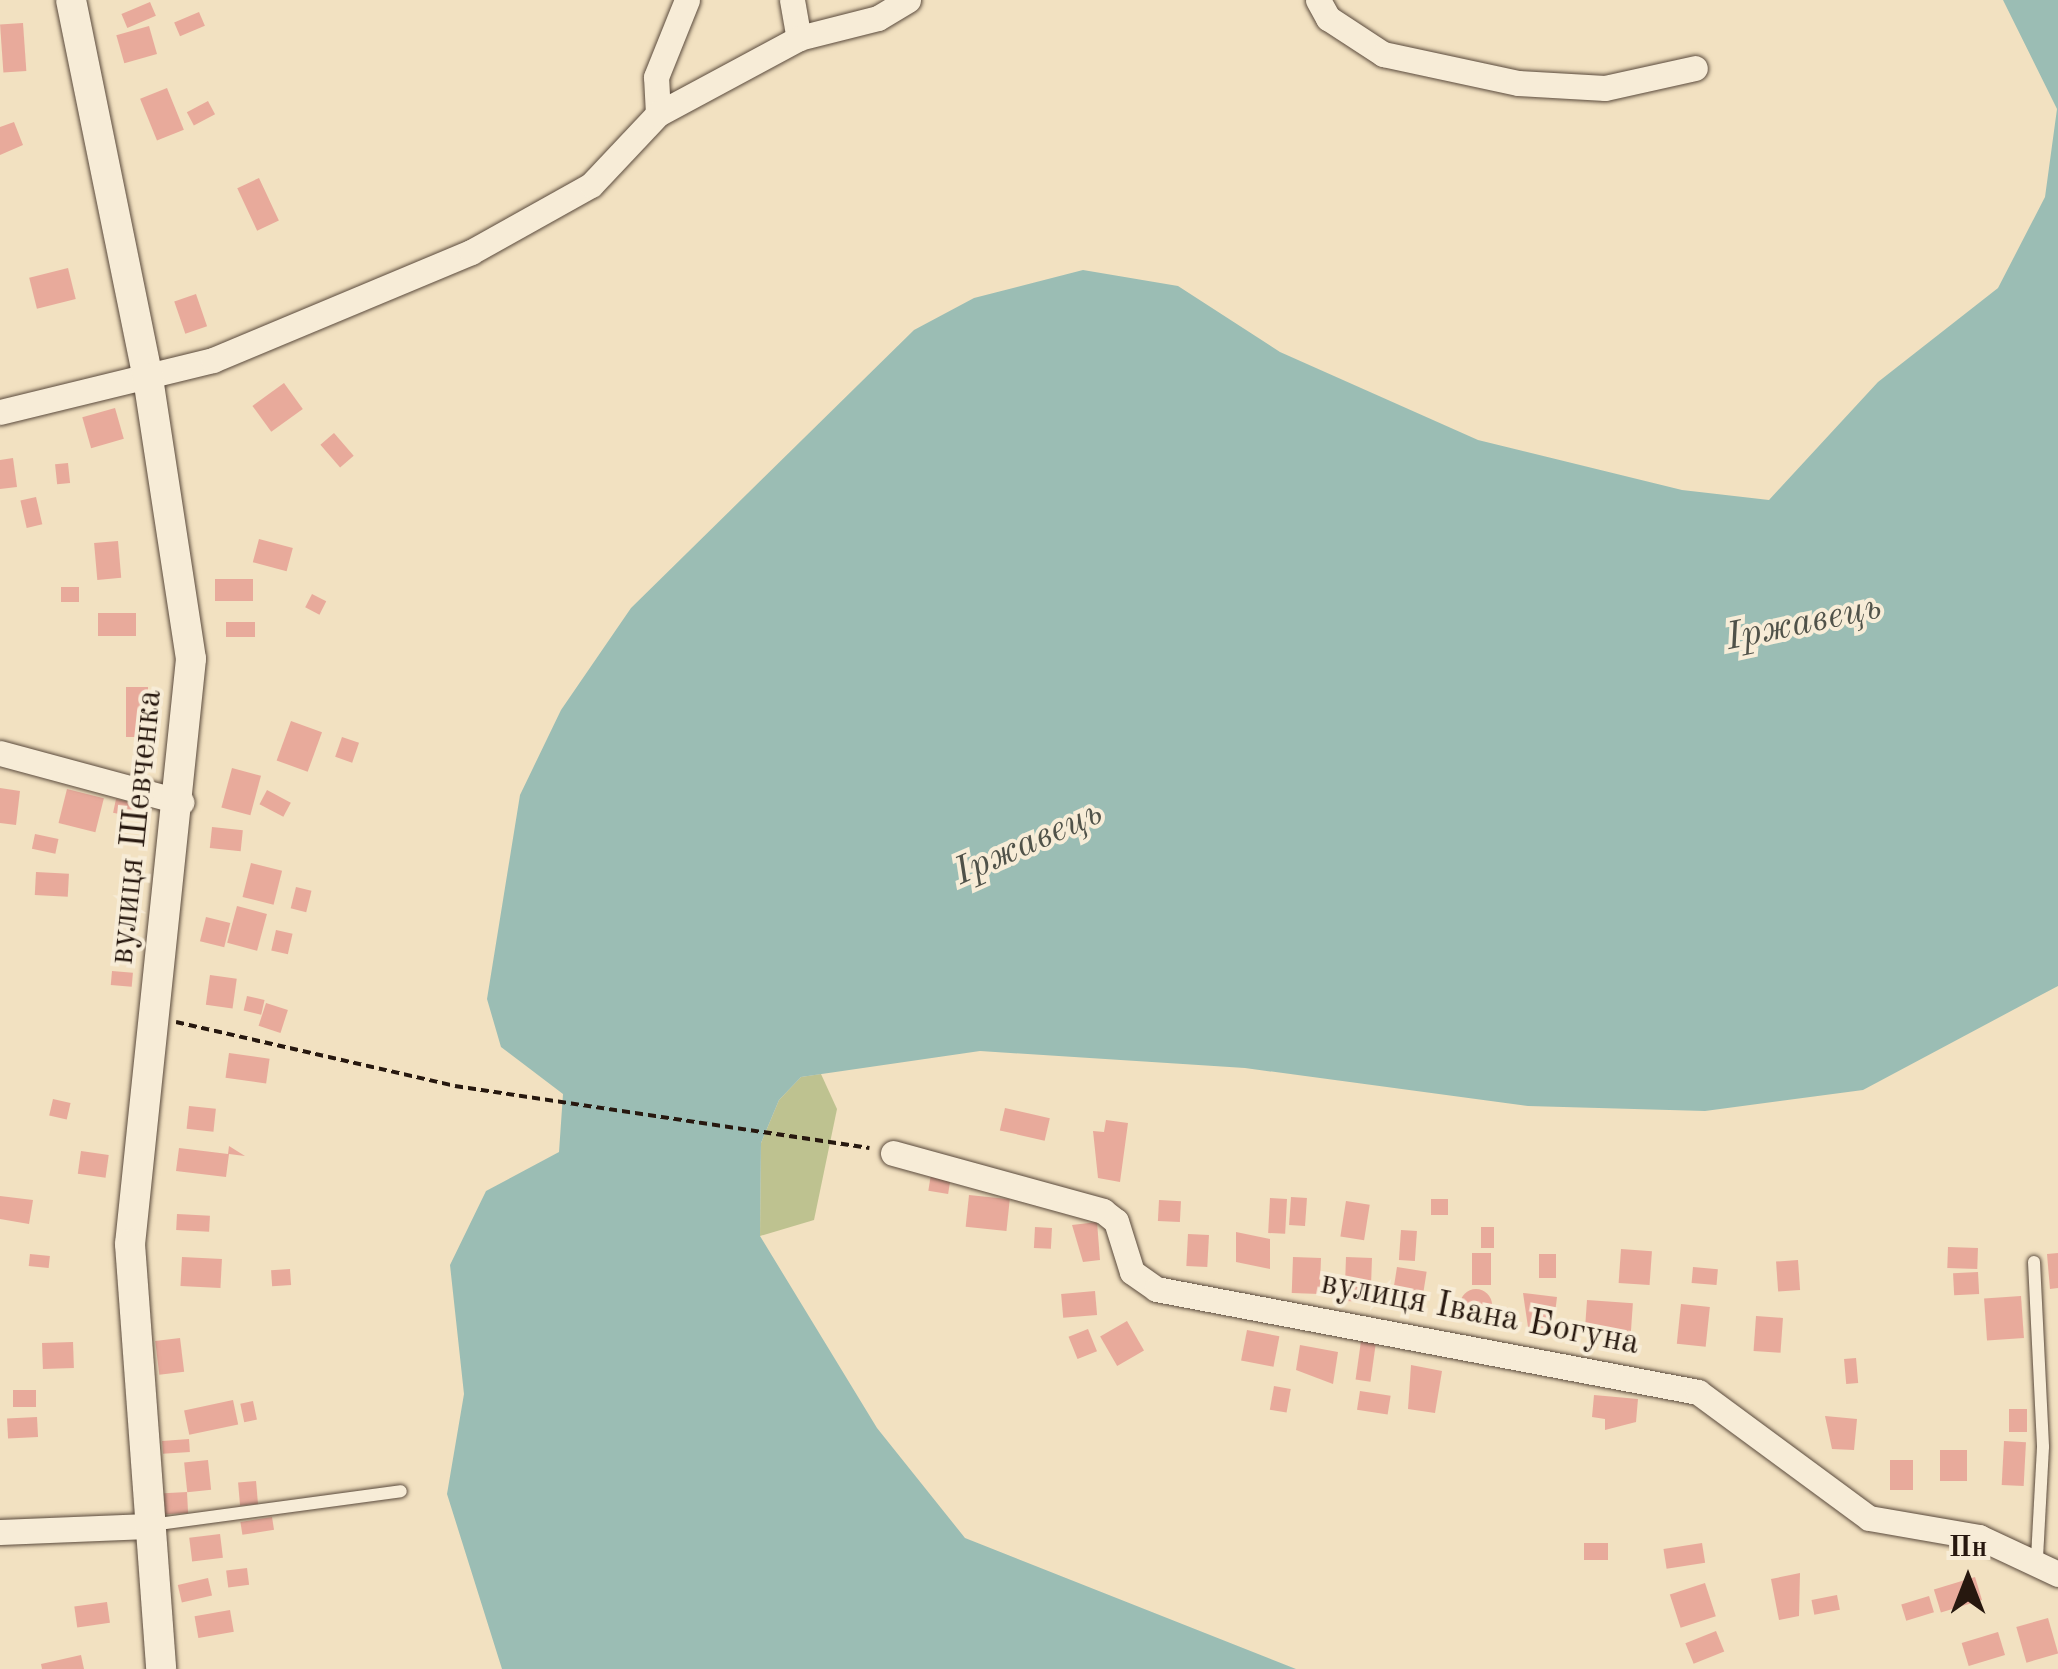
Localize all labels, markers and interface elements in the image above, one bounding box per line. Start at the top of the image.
water label: Іржавець [1722,585,1886,663]
street label: вулиця Шевченка [102,687,172,967]
water label: Іржавець [948,791,1110,897]
street label: вулиця Івана Богуна [1317,1263,1643,1365]
north arrow [1918,1529,2018,1629]
text: Пн [1949,1535,1987,1563]

